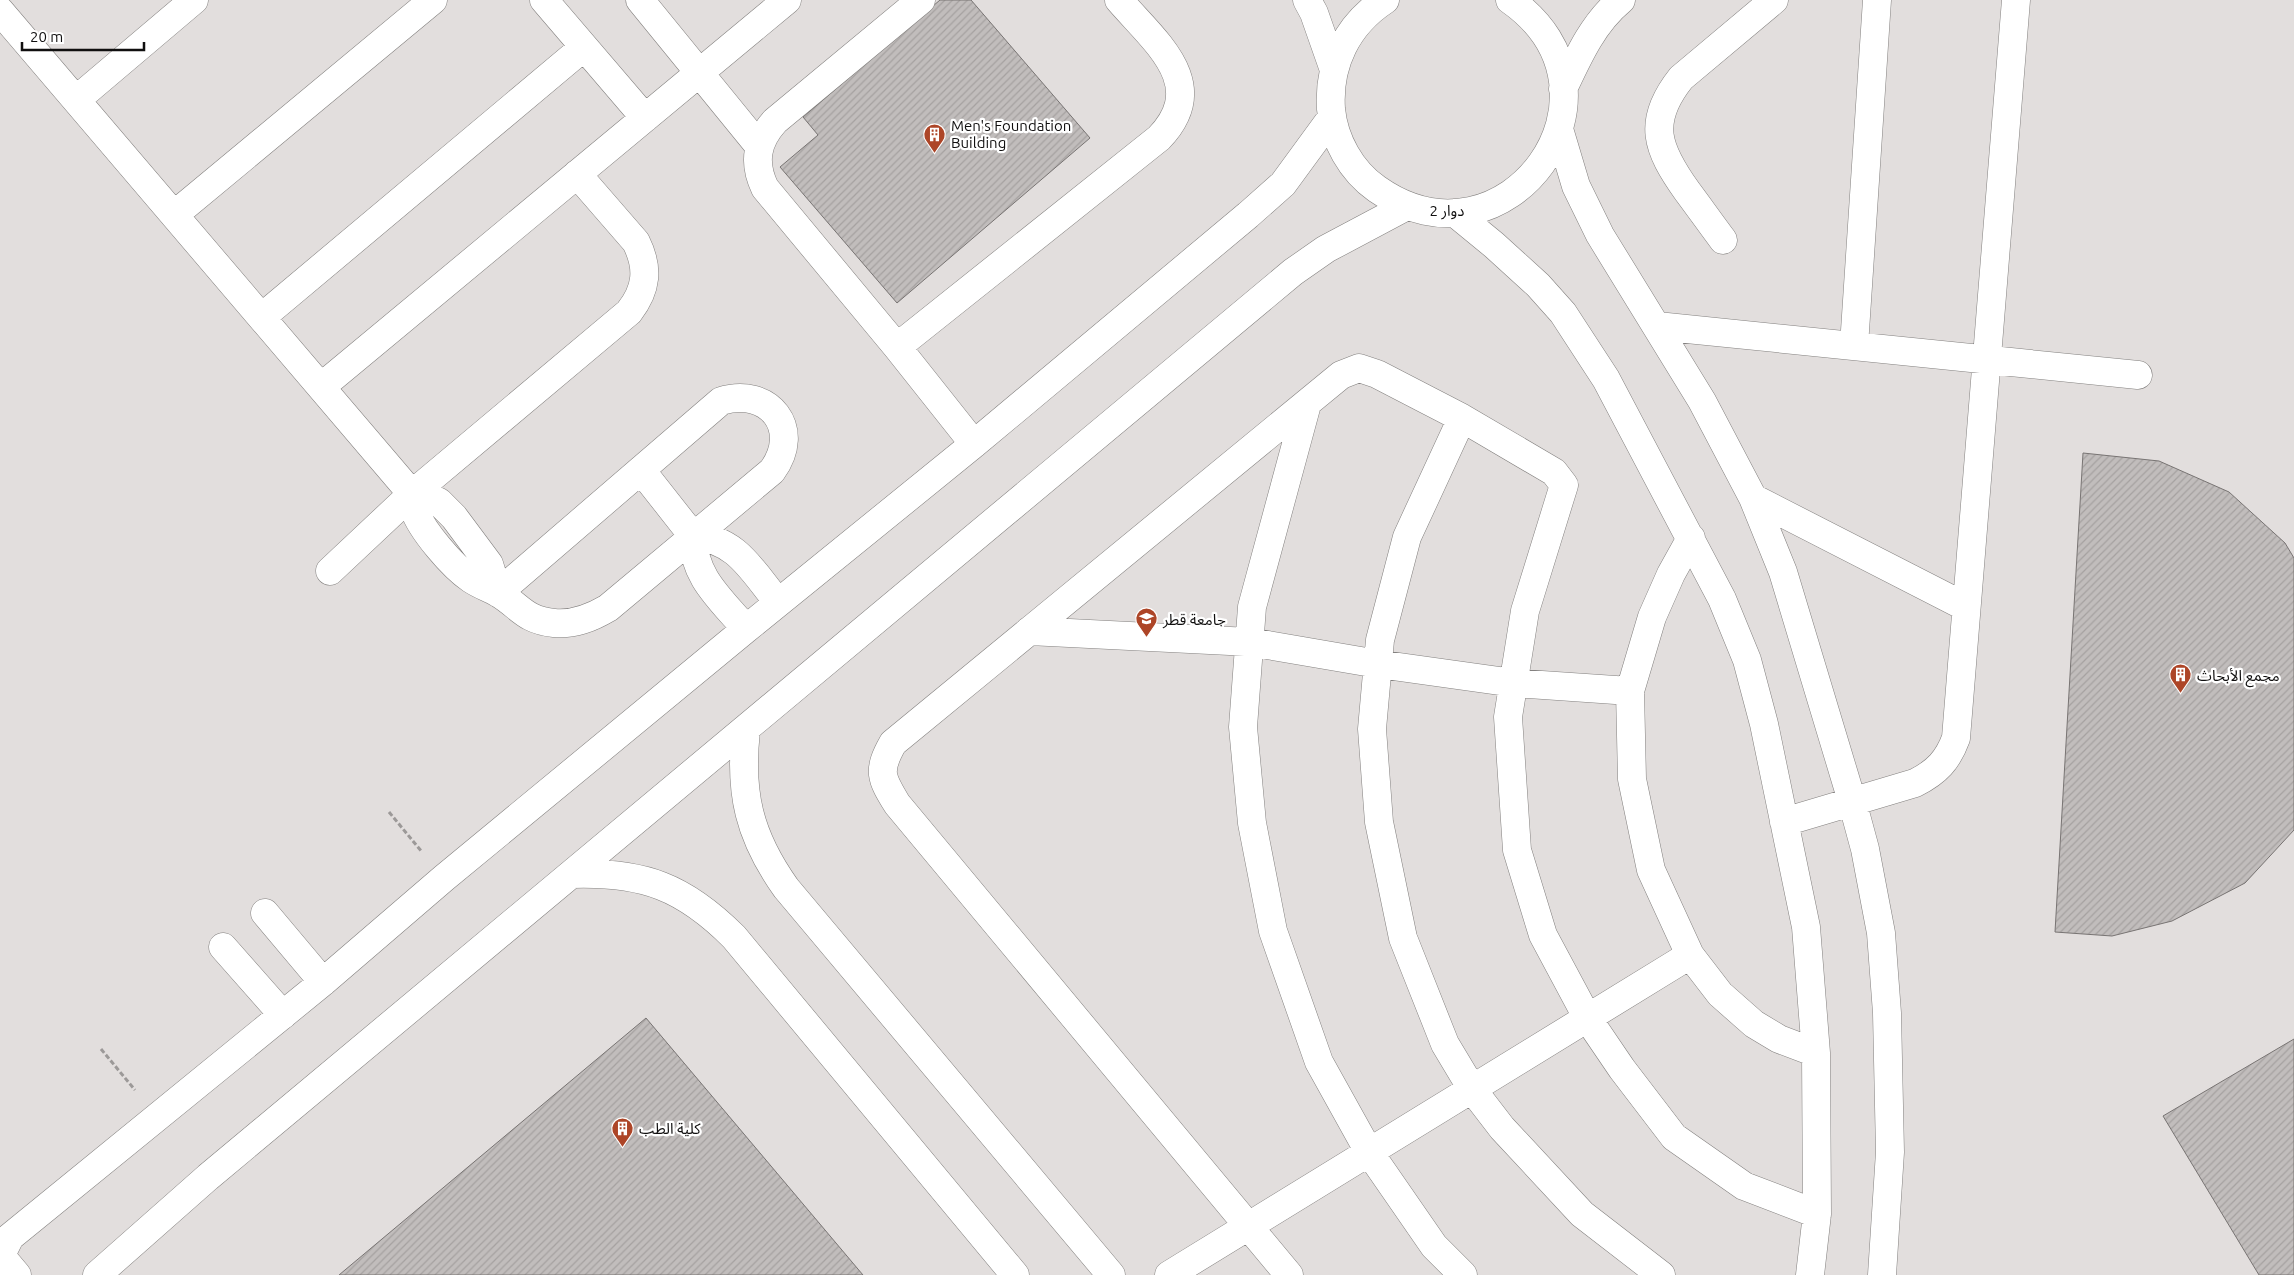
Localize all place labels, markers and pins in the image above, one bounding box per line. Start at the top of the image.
place label: Men's Foundation Building [951,117,1071,151]
building icon: Men's Foundation Building [923,122,947,153]
school or university icon: جامعة قطر [1135,607,1159,638]
place label: جامعة قطر [1162,611,1226,629]
building icon: مجمع الأبحاث [2169,663,2193,694]
place label: مجمع الأبحاث [2197,667,2280,688]
building icon: كلية الطب [611,1116,635,1147]
place label: كلية الطب [639,1120,701,1137]

